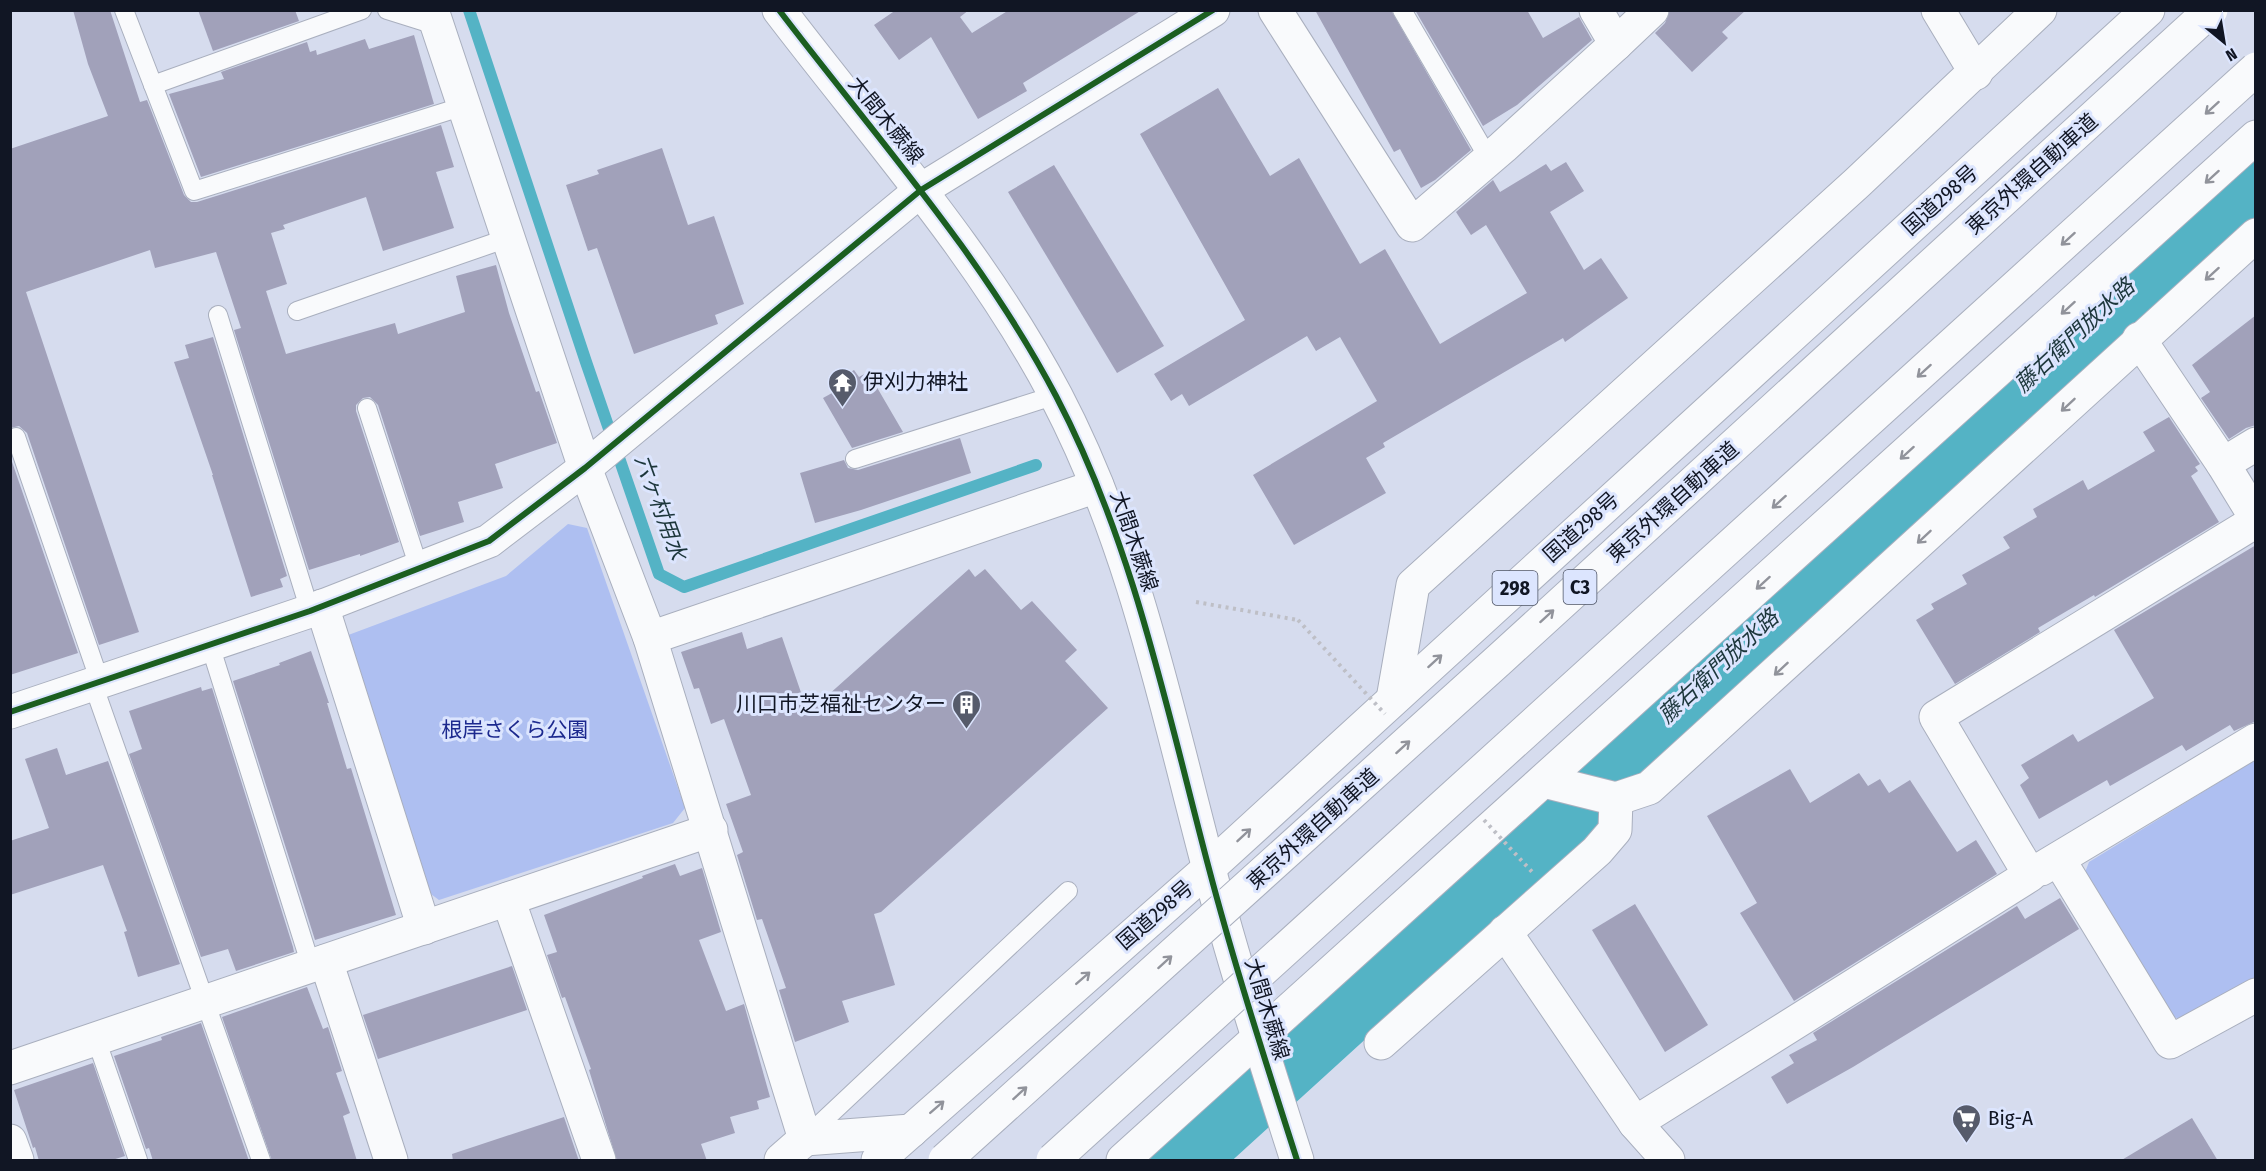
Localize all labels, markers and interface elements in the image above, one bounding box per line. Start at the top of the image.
north arrow [2194,12,2254,72]
text: N [2222,44,2240,65]
street label: 大間木蕨線 [843,71,929,169]
one-way arrow [2205,101,2220,115]
street label: 東京外環自動車道 [1961,108,2103,240]
street label: 国道298号 [1897,159,1983,241]
one-way arrow [2205,170,2220,184]
one-way arrow [2061,232,2076,246]
one-way arrow [2205,267,2220,281]
water label: 藤右衛門放水路 [2009,272,2141,398]
one-way arrow [2060,300,2075,315]
one-way arrow [1916,364,1931,378]
temple icon: 伊刈力神社 [826,366,858,408]
place label: 伊刈力神社 [863,369,968,395]
one-way arrow [2061,398,2076,412]
street label: 東京外環自動車道 [1602,436,1744,568]
one-way arrow [1900,445,1915,460]
water label: 六ヶ村用水 [629,451,693,565]
street label: 国道298号 [1538,486,1624,568]
street label: 大間木蕨線 [1105,487,1163,595]
one-way arrow [1772,495,1787,509]
one-way arrow [1917,530,1932,544]
road number: C3 [1564,570,1596,604]
road number: 298 [1492,571,1538,605]
one-way arrow [1756,576,1771,590]
water label: 藤右衛門放水路 [1653,603,1785,729]
one-way arrow [1540,609,1555,623]
one-way arrow [1427,654,1442,668]
one-way arrow [1773,662,1788,676]
building icon: 川口市芝福祉センター [951,688,983,730]
place label: 川口市芝福祉センター [736,691,946,717]
park label: 根岸さくら公園 [442,717,589,743]
one-way arrow [1395,740,1410,754]
street label: 東京外環自動車道 [1242,763,1384,895]
one-way arrow [1237,828,1252,842]
street label: 国道298号 [1111,875,1199,955]
one-way arrow [1157,955,1172,969]
street label: 大間木蕨線 [1239,955,1295,1063]
one-way arrow [1075,972,1091,985]
one-way arrow [1012,1086,1027,1100]
one-way arrow [929,1100,944,1114]
supermarket icon: Big-A [1951,1102,1983,1144]
place label: Big-A [1988,1105,2033,1131]

